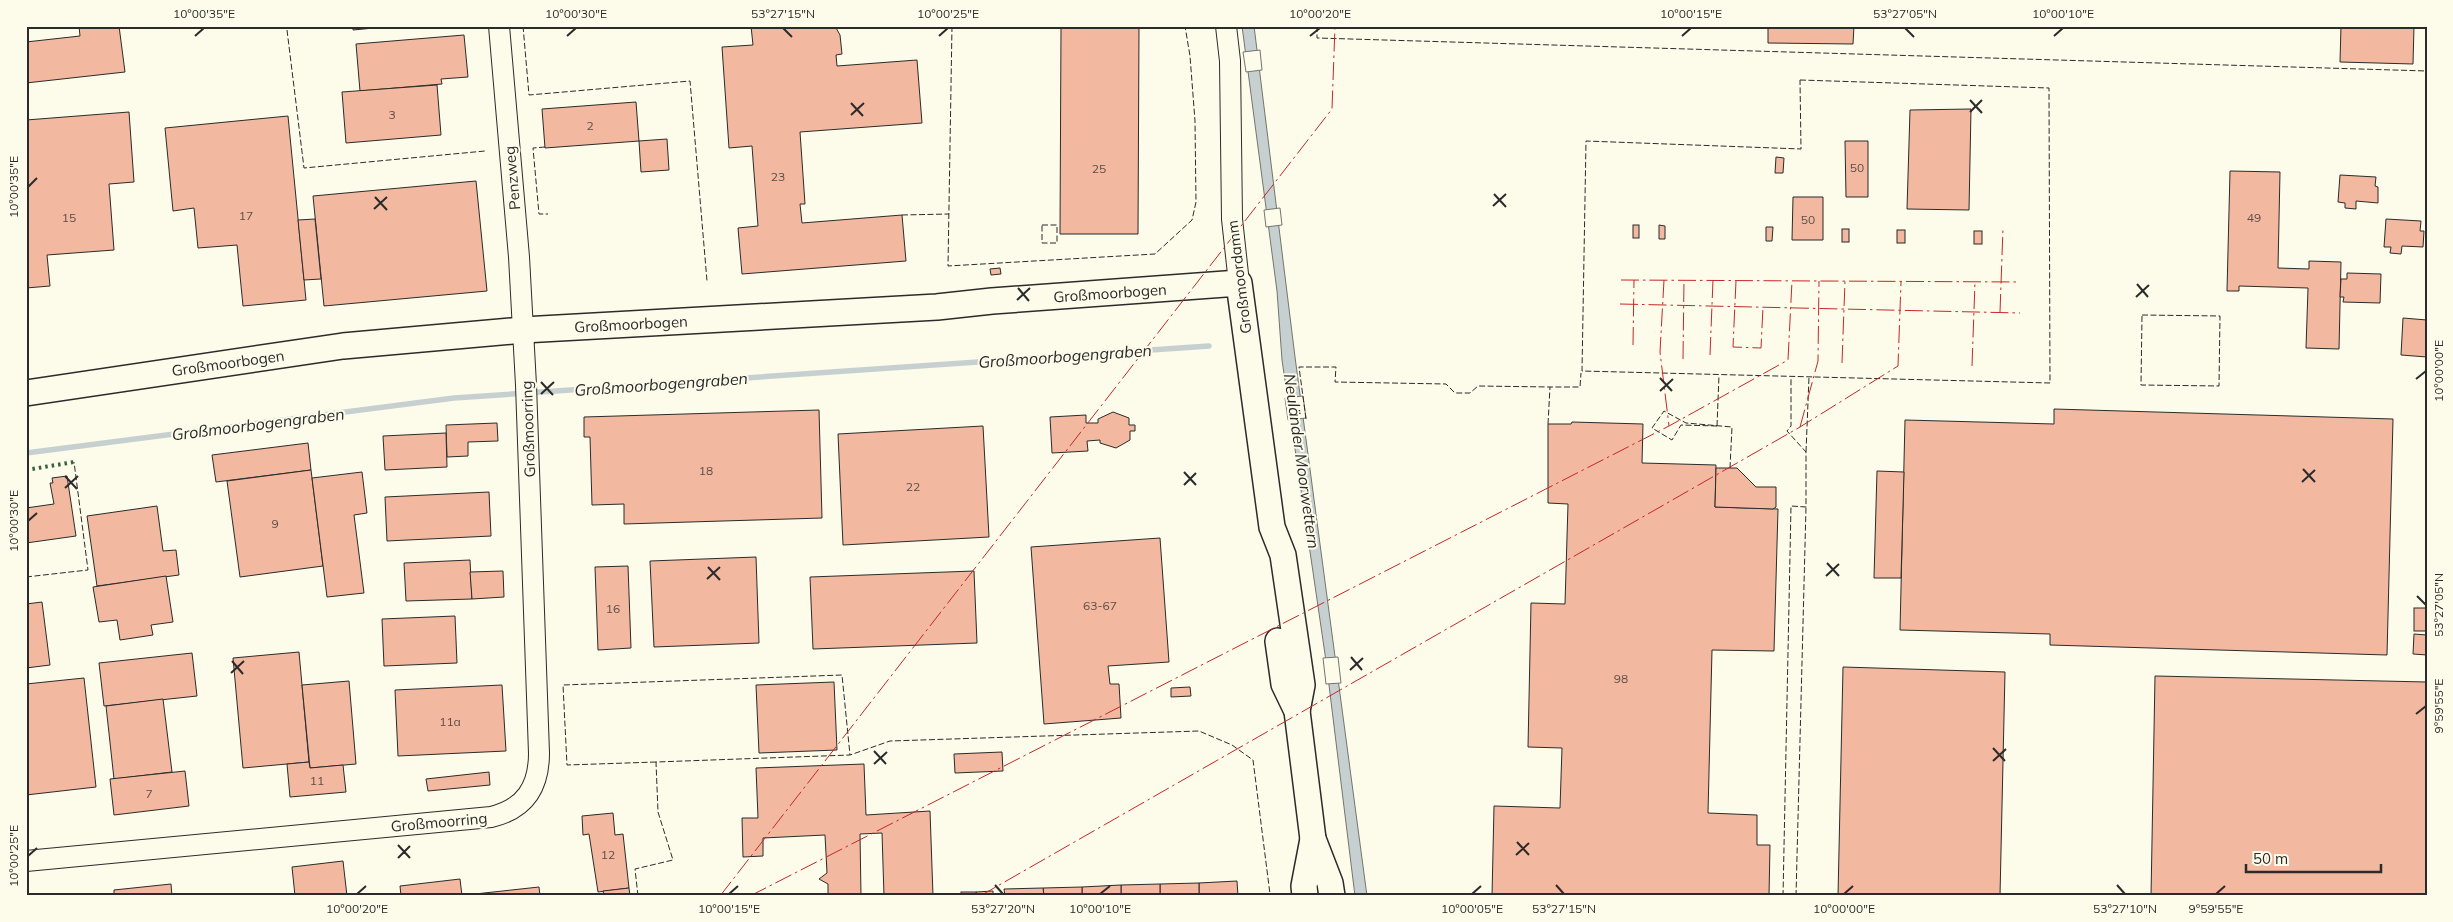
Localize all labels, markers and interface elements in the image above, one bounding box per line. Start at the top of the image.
text: 10°00'35"E [173,6,235,21]
text: 10°00'30"E [545,6,607,21]
text: 53°27'15"N [751,6,815,21]
text: 10°00'25"E [917,6,979,21]
text: 10°00'20"E [1289,6,1351,21]
text: 10°00'15"E [1660,6,1722,21]
text: 53°27'05"N [1873,6,1937,21]
text: 10°00'10"E [2032,6,2094,21]
house number: 3 [388,107,396,122]
house number: 2 [586,118,594,133]
street label: Penzweg [500,145,524,211]
text: 10°00'35"E [6,156,21,218]
house number: 50 [1850,160,1864,175]
house number: 25 [1092,161,1106,176]
house number: 23 [771,169,785,184]
house number: 17 [239,208,253,223]
house number: 15 [62,210,76,225]
house number: 49 [2247,210,2261,225]
house number: 50 [1801,212,1815,227]
street label: Großmoordamm [1223,219,1255,335]
street label: Großmoorbogen [1053,280,1167,306]
street label: Großmoorbogen [574,312,688,336]
water label: Großmoorbogengraben [978,340,1152,372]
text: 10°00'00"E [2431,340,2446,402]
street label: Großmoorbogen [170,346,286,380]
water label: Großmoorbogengraben [574,368,748,400]
water label: Neuländer Moorwettern [1280,372,1324,550]
street label: Großmoorring [517,380,539,478]
water label: Großmoorbogengraben [170,403,346,445]
house number: 18 [699,463,713,478]
house number: 22 [906,479,920,494]
text: 10°00'30"E [6,490,21,552]
house number: 9 [271,516,279,531]
text: 53°27'05"N [2431,573,2446,637]
house number: 63-67 [1083,598,1117,613]
house number: 16 [606,601,620,616]
house number: 98 [1614,671,1628,686]
text: 9°59'55"E [2431,679,2446,733]
house number: 11a [439,714,461,729]
house number: 11 [310,773,324,788]
house number: 7 [145,786,153,801]
street label: Großmoorring [390,808,488,836]
text: 10°00'25"E [6,825,21,887]
scale bar [2246,842,2380,874]
house number: 12 [601,847,615,862]
text: 50 m [2253,849,2288,868]
text: 10°00'20"E [326,901,388,916]
text: 10°00'15"E [698,901,760,916]
text: 53°27'20"N [971,901,1035,916]
text: 10°00'10"E [1069,901,1131,916]
text: 10°00'05"E [1441,901,1503,916]
text: 53°27'15"N [1532,901,1596,916]
text: 10°00'00"E [1813,901,1875,916]
text: 53°27'10"N [2093,901,2157,916]
text: 9°59'55"E [2189,901,2243,916]

